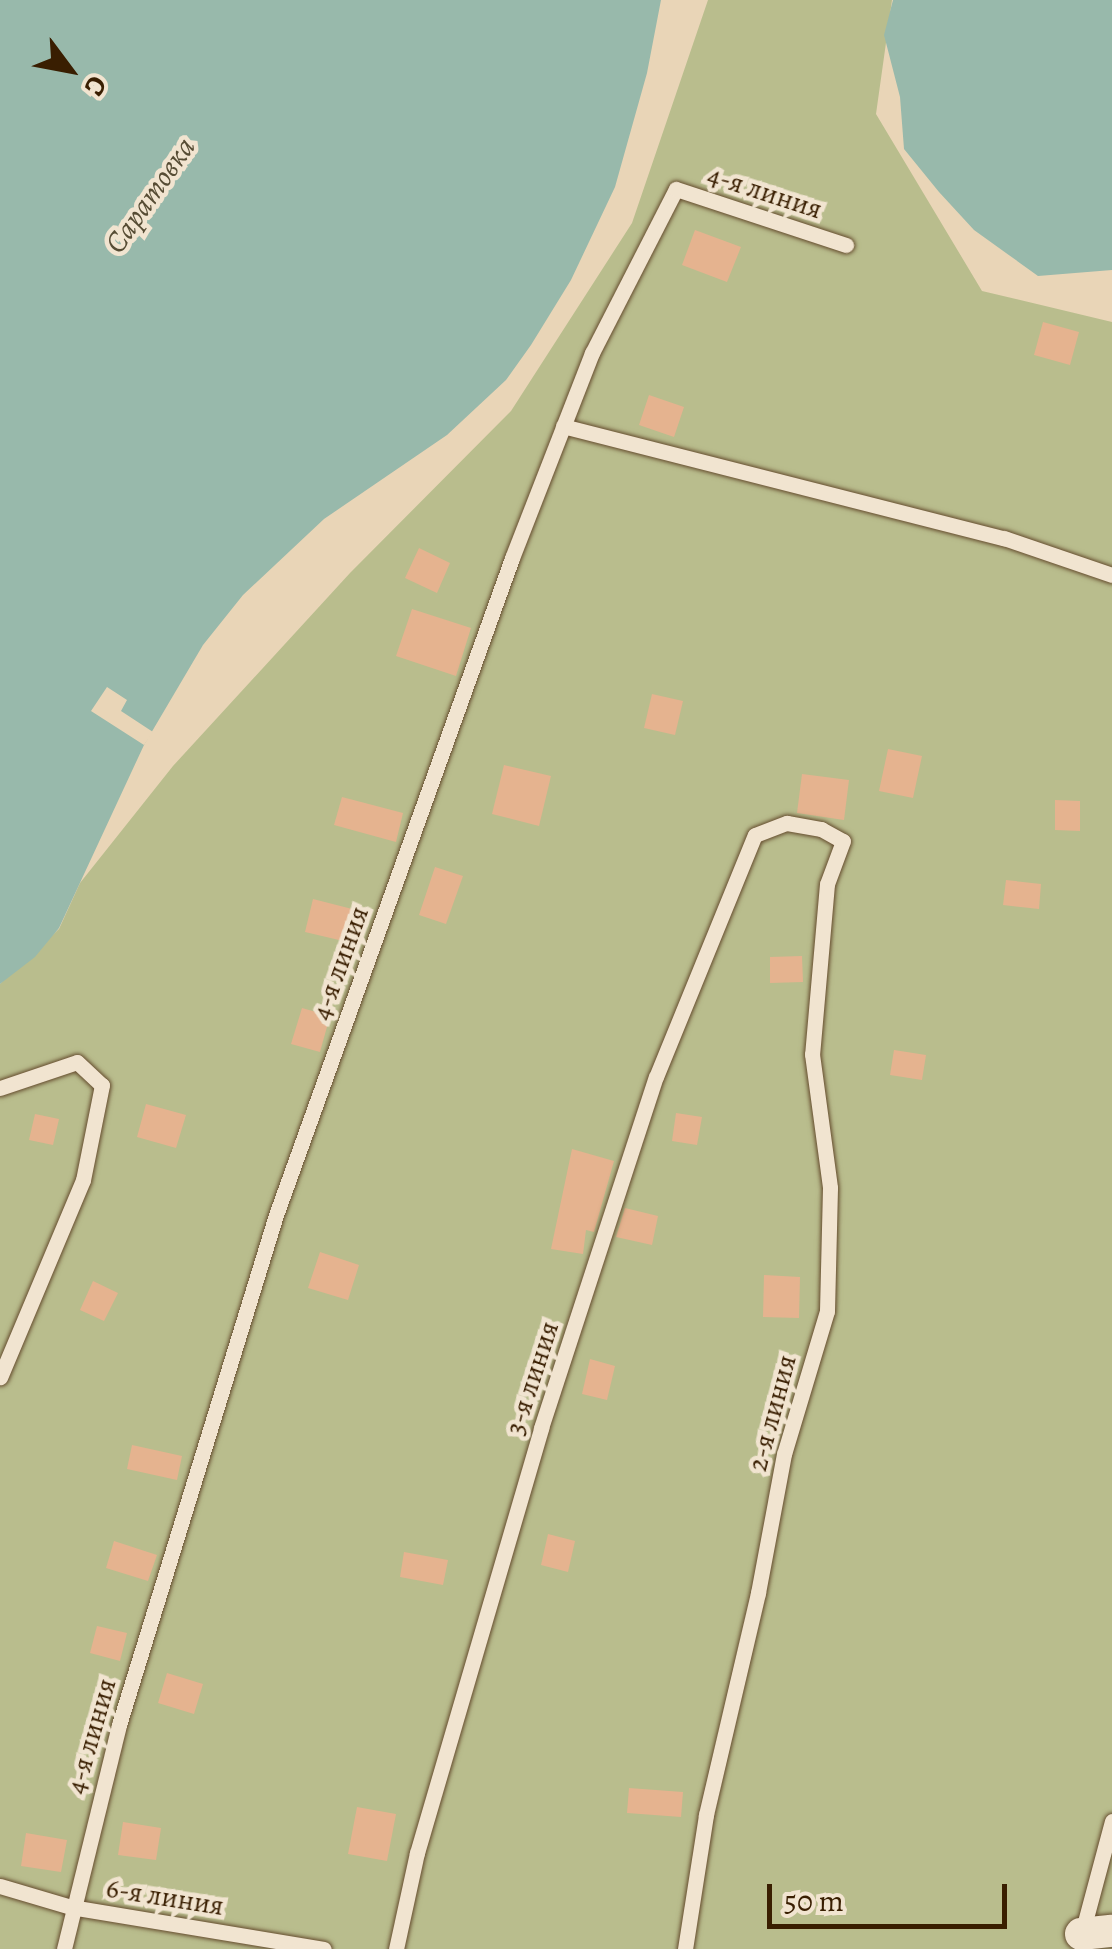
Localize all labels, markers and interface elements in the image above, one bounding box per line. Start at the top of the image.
north arrow [20,20,120,120]
text: С [75,69,116,103]
water label: Саратовка [97,130,203,260]
street label: 4-я линия [704,158,826,226]
street label: 4-я линия [304,902,376,1024]
street label: 3-я линия [498,1317,566,1439]
street label: 2-я линия [740,1351,804,1475]
street label: 4-я линия [59,1674,123,1798]
scale bar [772,1864,1012,1926]
street label: 6-я линия [104,1871,226,1923]
text: 50 m [784,1881,844,1921]

